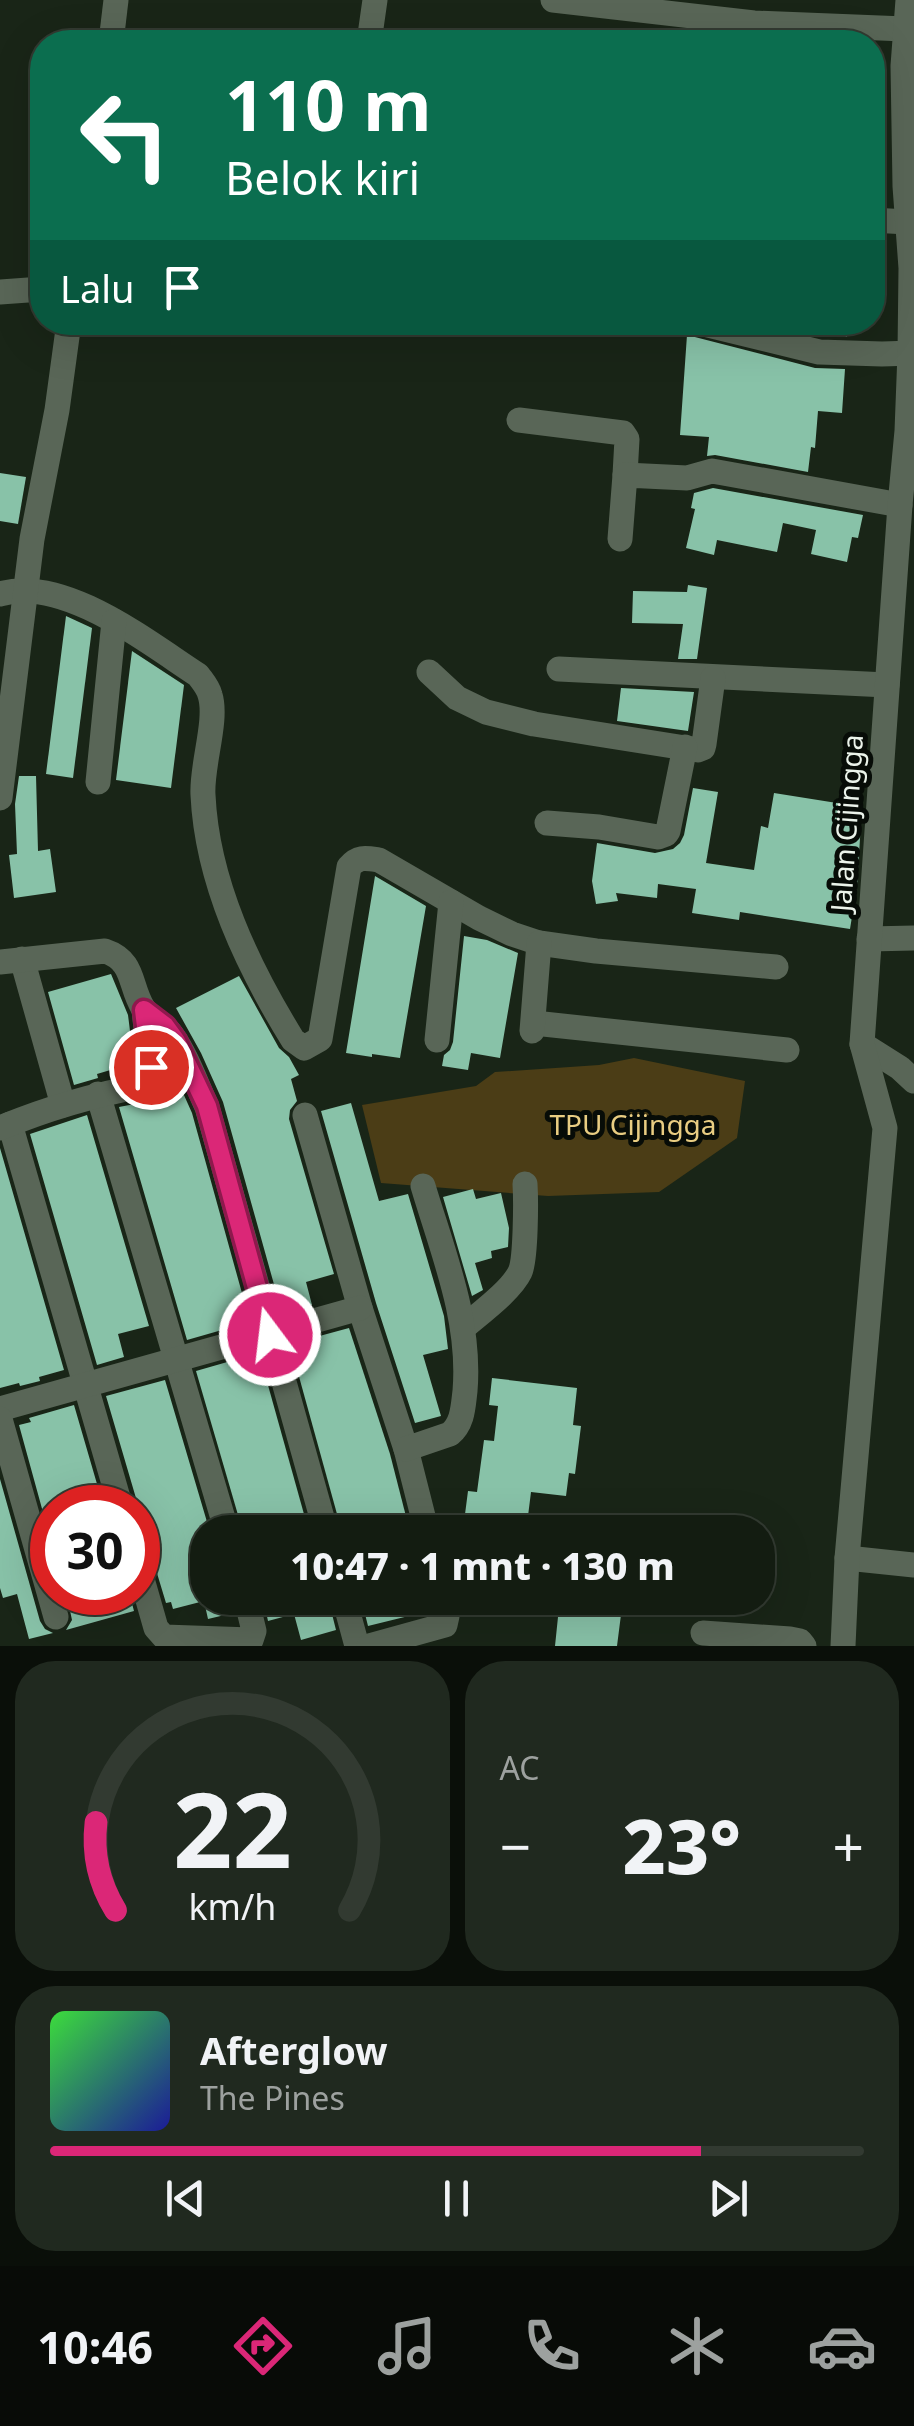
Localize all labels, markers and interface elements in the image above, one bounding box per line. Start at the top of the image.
text: 110 m [225,56,432,152]
icon: left [60,70,190,200]
text: Belok kiri [225,147,420,208]
icon: arrive [155,260,210,315]
text: Lalu [60,262,135,314]
street label: Jalan Cijingga [821,733,871,916]
pin [109,1025,194,1110]
icon: arrive [124,1040,179,1095]
park label: TPU Cijingga [549,1105,717,1143]
position arrow [218,1283,322,1387]
speed limit sign: 30 [30,1485,160,1615]
text: 10:47 · 1 mnt · 130 m [290,1539,675,1591]
text: AC [500,1746,540,1789]
text: 22 [173,1757,292,1898]
text: 23° [623,1794,741,1896]
text: − [500,1808,531,1883]
text: + [833,1808,864,1883]
text: km/h [188,1882,276,1930]
text: Afterglow [200,2024,388,2076]
text: The Pines [200,2076,345,2119]
icon: previous [158,2171,213,2226]
icon: pause [429,2171,484,2226]
icon: next [701,2171,756,2226]
icon: directions [228,2311,298,2381]
icon: music [372,2311,442,2381]
icon: phone [517,2311,587,2381]
icon: climate [662,2311,732,2381]
icon: car [807,2311,877,2381]
text: 10:46 [37,2316,153,2377]

